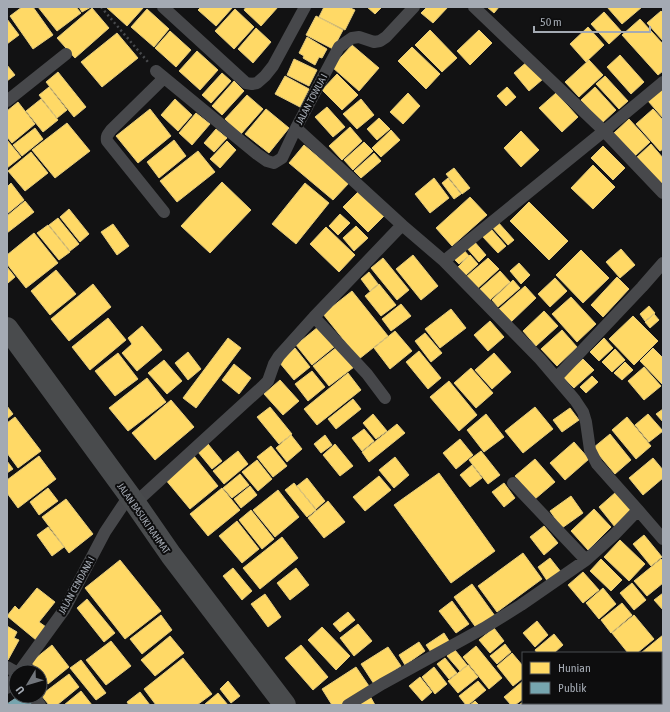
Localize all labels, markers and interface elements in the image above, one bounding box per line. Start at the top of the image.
scale bar [534,8,650,34]
text: 50 m [540,15,562,29]
street label: JALAN TOWUA I [293,72,329,127]
street label: JALAN BASUKI RAHMAT [115,481,173,556]
street label: JALAN CENDANA I [56,555,97,616]
legend [522,652,662,704]
text: Hunian [558,661,591,675]
north arrow [8,664,48,704]
text: Publik [558,681,587,695]
text: U [13,684,27,696]

